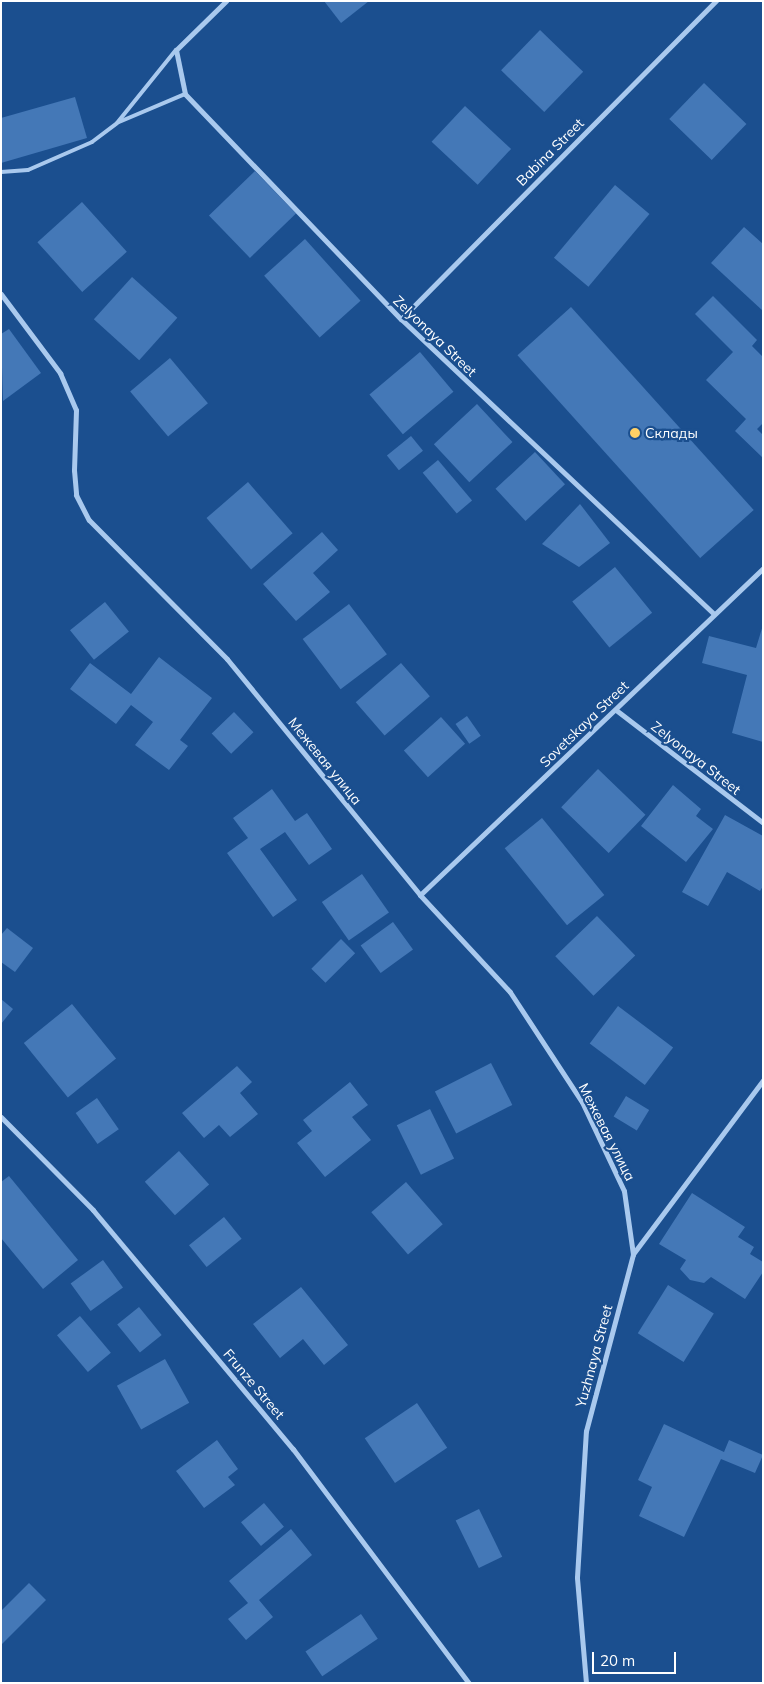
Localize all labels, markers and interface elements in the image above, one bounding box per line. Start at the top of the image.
street label: Babina Street [513,115,587,189]
street label: Zelyonaya Street [390,292,480,380]
place label: Склады [645,425,698,441]
marker: Склады [629,427,641,439]
street label: Sovetskaya Street [536,677,632,771]
street label: Межевая улица [285,714,365,808]
street label: Zelyonaya Street [648,718,744,798]
street label: Межевая улица [575,1080,639,1184]
street label: Yuzhnaya Street [572,1303,616,1409]
street label: Frunze Street [220,1346,288,1422]
scale bar [594,1642,678,1674]
text: 20 m [600,1651,635,1670]

